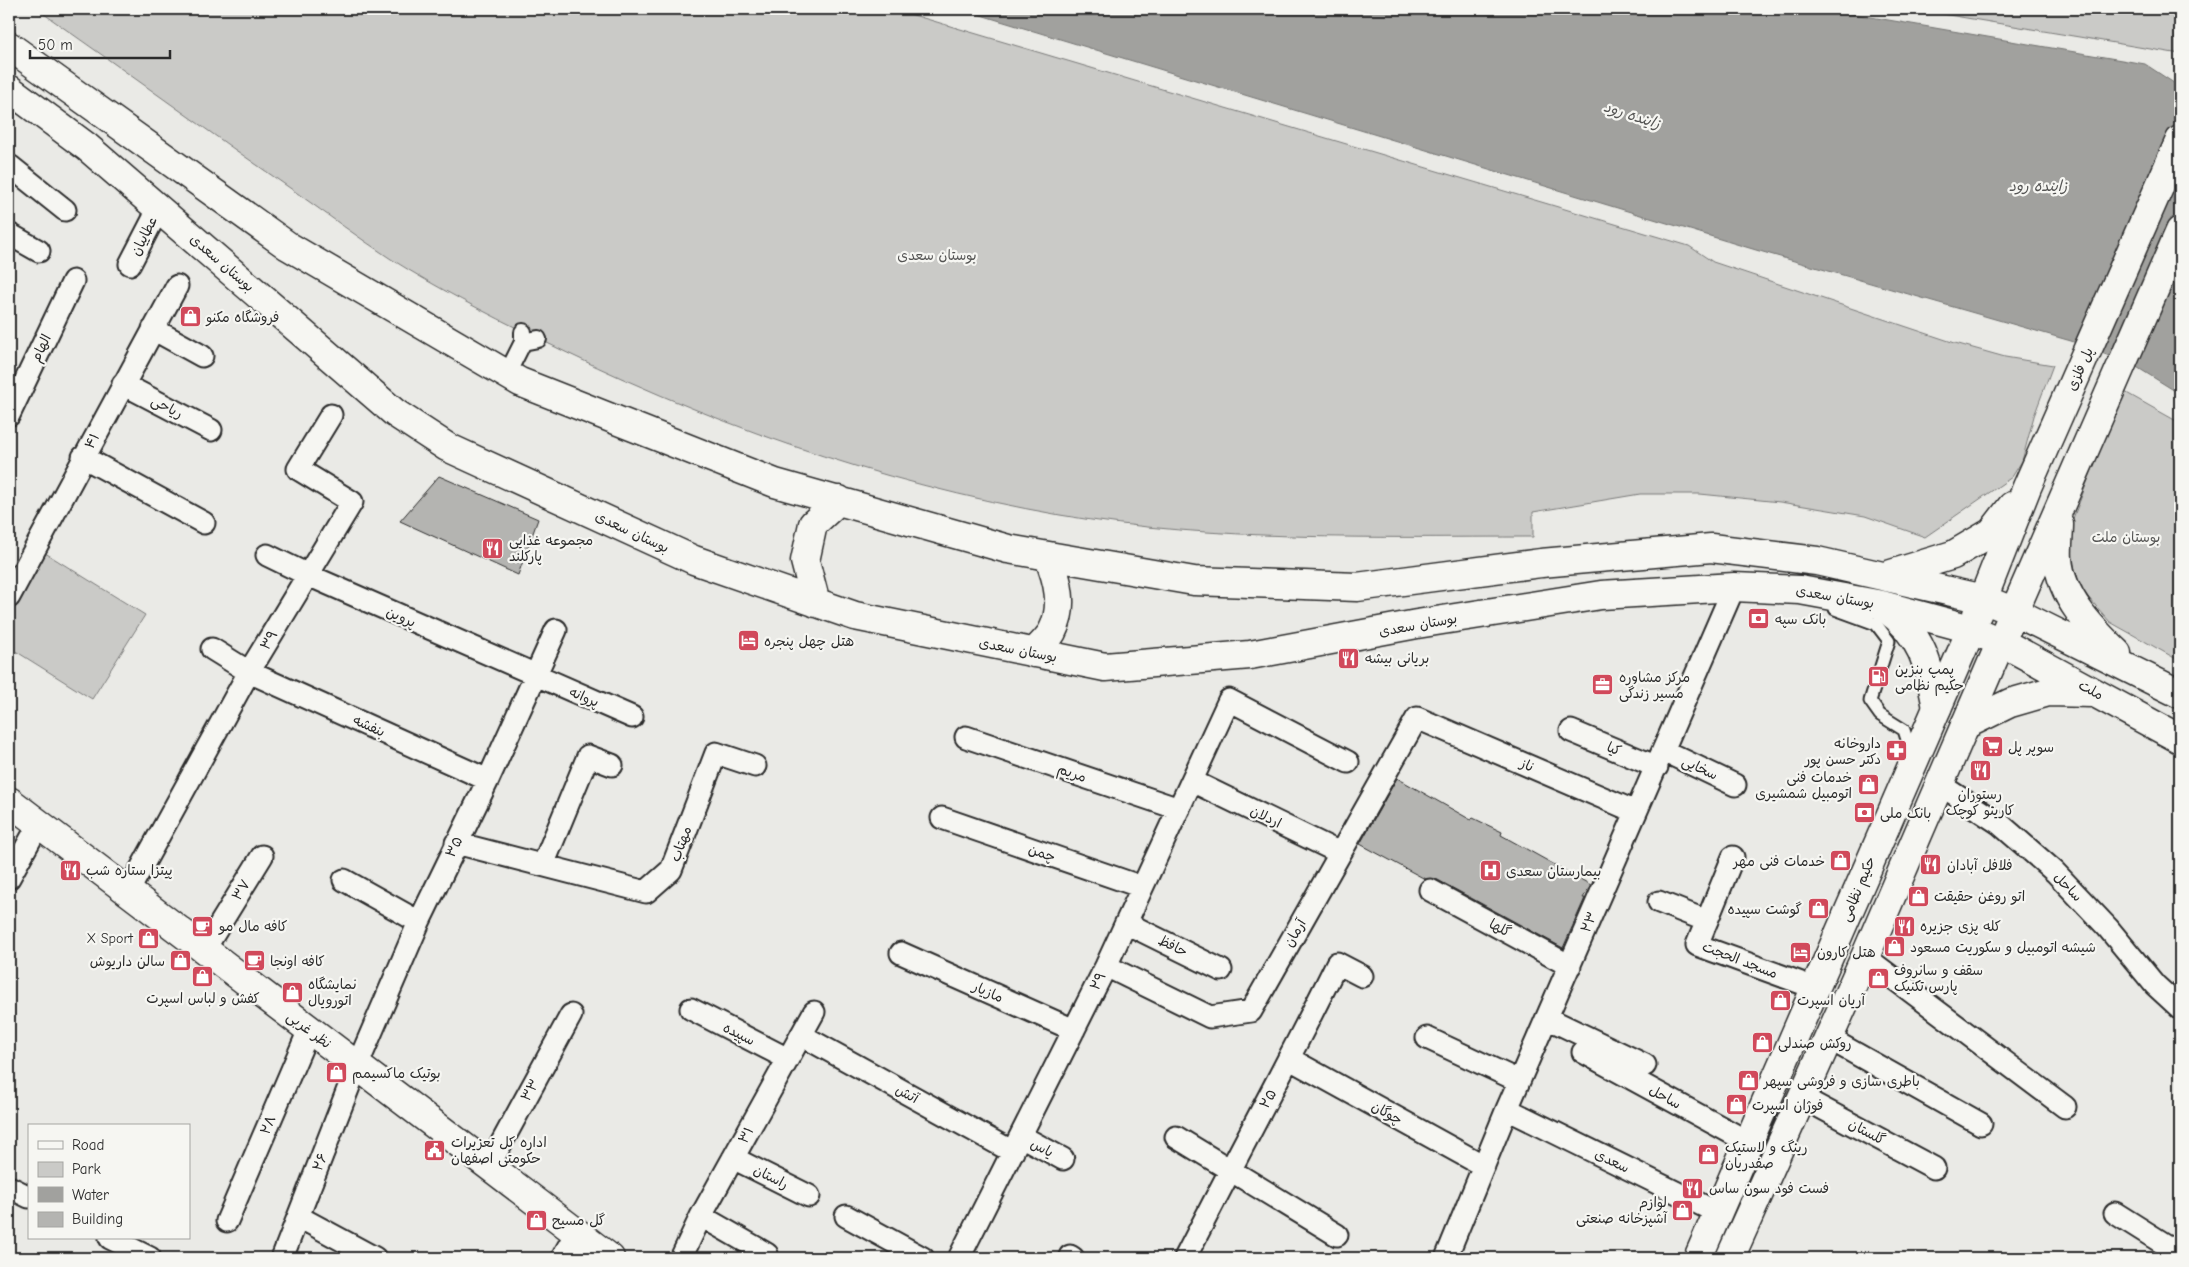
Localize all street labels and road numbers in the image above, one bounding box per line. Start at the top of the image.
street label: عطاییان [127,214,161,258]
street label: بوستان سعدی [186,231,258,295]
street label: الهام [27,331,57,366]
street label: پل فلزی [2063,345,2098,394]
street label: ریاحی [148,392,186,422]
street label: ۴۱ [81,430,103,452]
street label: بوستان سعدی [592,508,672,556]
street label: بوستان سعدی [1794,582,1876,612]
street label: پروین [383,603,418,632]
street label: بوستان سعدی [1377,610,1459,640]
street label: ۳۹ [256,627,282,653]
street label: بوستان سعدی [977,634,1059,666]
street label: ملت [2076,676,2106,704]
street label: پروانه [566,683,602,712]
street label: بنفشه [350,711,388,741]
street label: کیا [1604,738,1624,760]
street label: سخایی [1679,752,1721,784]
street label: ناز [1517,754,1536,775]
street label: مریم [1055,760,1089,788]
street label: اردلان [1248,802,1284,832]
street label: مهتاب [667,824,695,864]
street label: ۳۵ [442,834,466,860]
street label: چمن [1026,840,1058,866]
street label: حکیم نظامی [1837,854,1881,925]
street label: ساحل [2050,869,2086,905]
street label: ۳۷ [228,876,254,904]
street label: ۲۳ [1577,909,1601,935]
street label: آرمان [1280,915,1310,950]
street label: گلها [1486,915,1514,941]
street label: حافظ [1155,932,1191,960]
street label: مسجد الحجت [1700,938,1780,982]
street label: ۲۹ [1086,969,1110,993]
street label: مازیار [969,977,1006,1006]
street label: نظر غربی [283,1008,335,1052]
street label: سپیده [720,1019,758,1050]
street label: ۳۳ [517,1076,543,1104]
street label: آتش [893,1081,922,1107]
street label: ساحل [1646,1081,1684,1113]
street label: ۲۵ [1256,1087,1280,1111]
street label: چوگان [1368,1098,1405,1129]
street label: ۲۸ [256,1113,280,1137]
street label: گلستان [1846,1115,1888,1149]
street label: ۳۱ [735,1124,757,1146]
street label: یاس [1028,1135,1056,1161]
street label: سعدی [1592,1145,1632,1177]
street label: ۲۶ [309,1151,331,1173]
street label: راستان [751,1161,791,1193]

